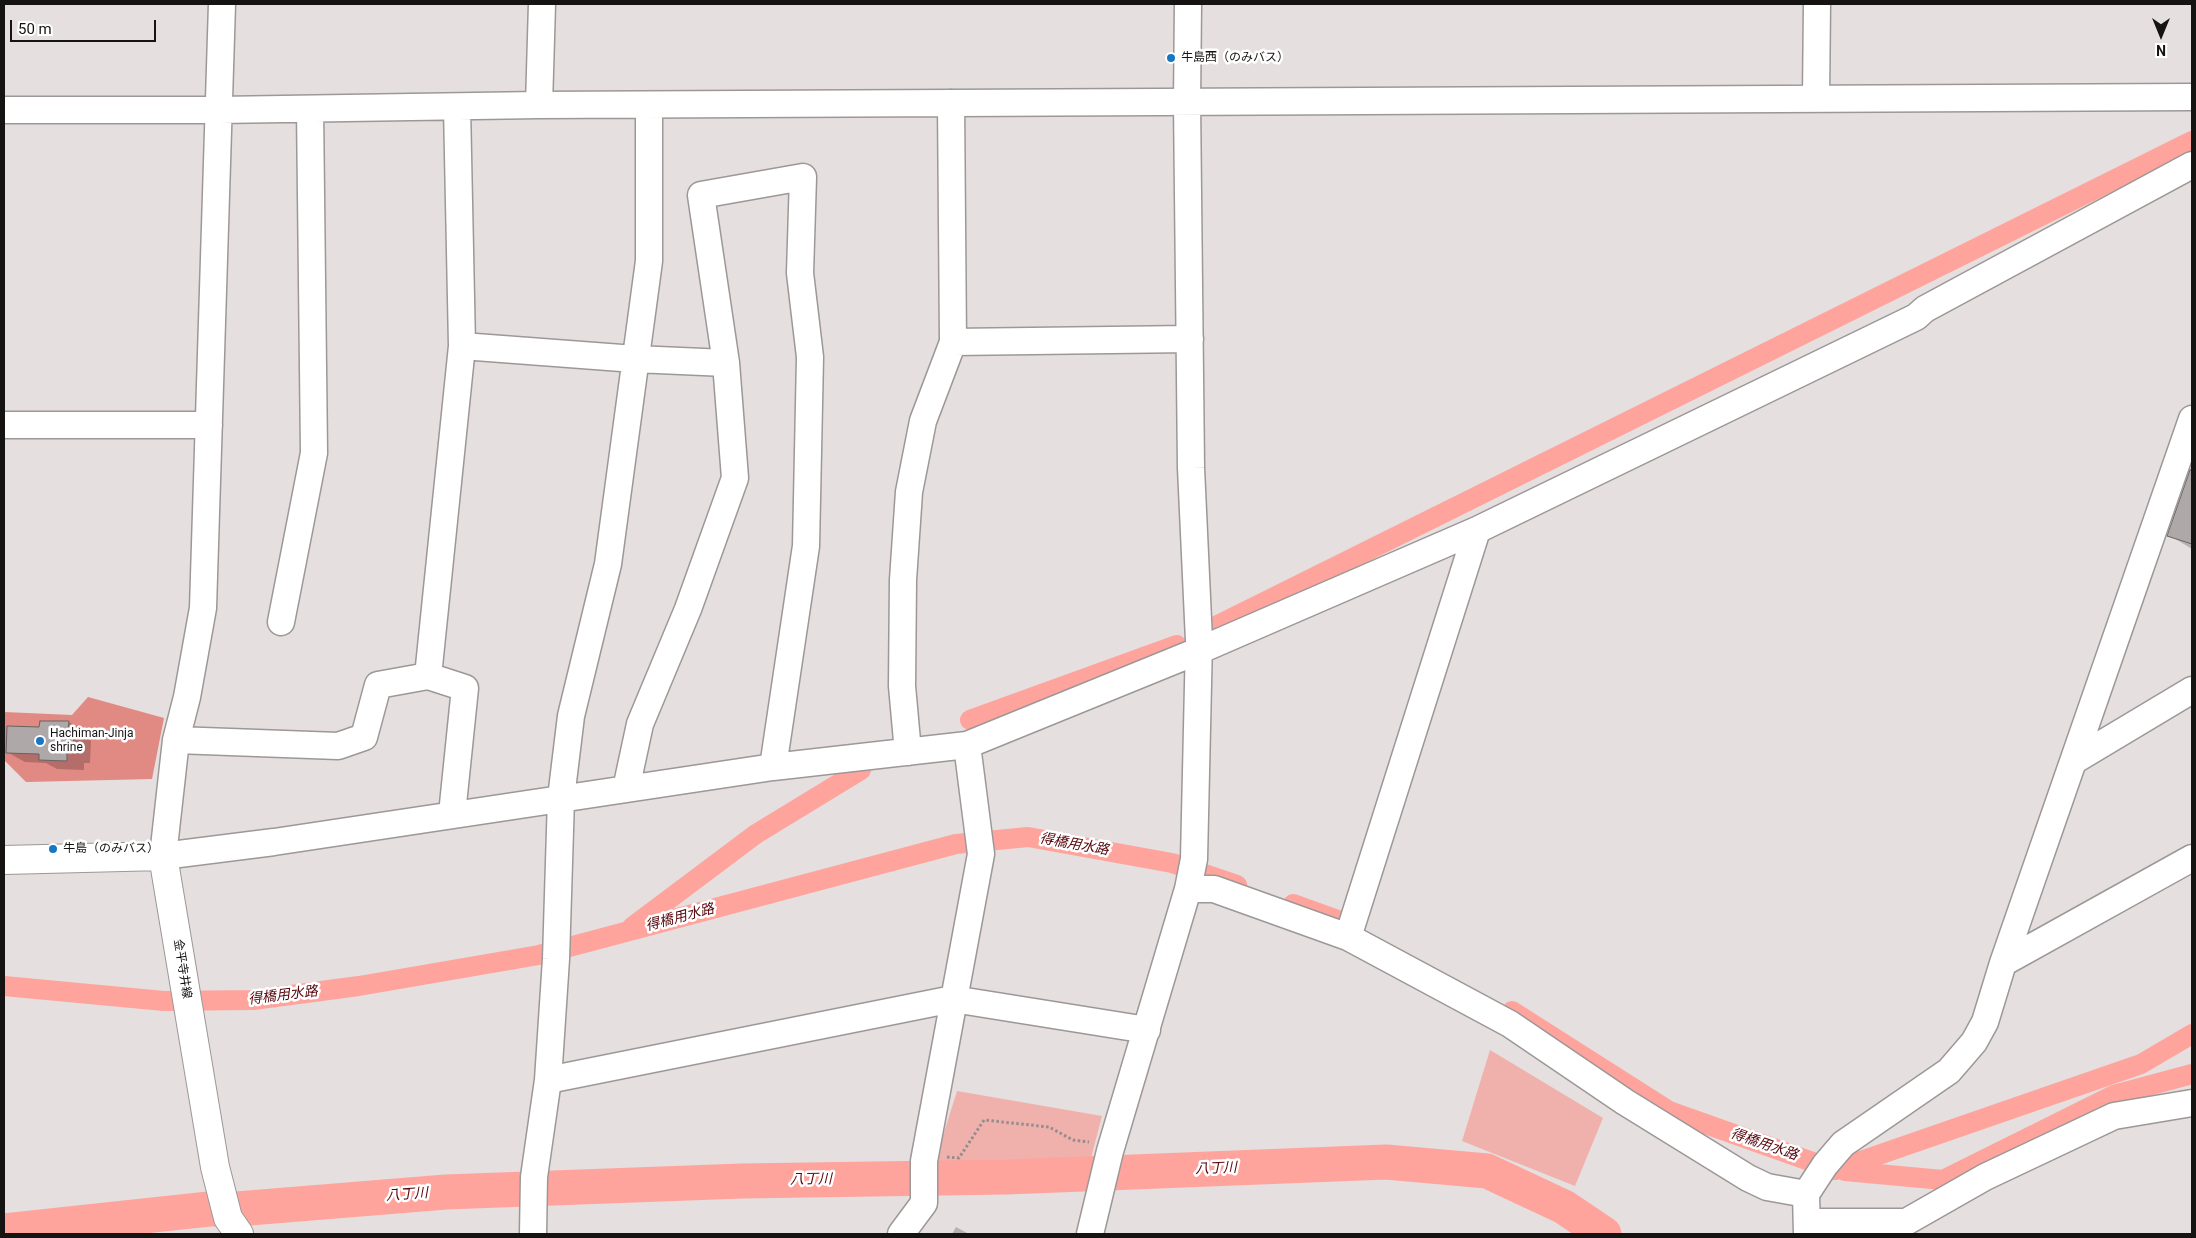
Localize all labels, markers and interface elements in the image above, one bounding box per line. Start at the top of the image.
scale bar [12,10,159,42]
north arrow [2136,10,2186,60]
text: 50 m [18,20,52,38]
text: N [2156,42,2166,58]
place label: 牛島西（のみバス） [1181,51,1289,65]
marker: 牛島西（のみバス） [1165,52,1177,64]
place label: Hachiman-Jinja shrine [50,727,133,755]
marker: Hachiman-Jinja shrine [34,735,46,747]
water label: 得橋用水路 [1038,831,1110,859]
place label: 牛島（のみバス） [63,842,159,856]
marker: 牛島（のみバス） [47,843,59,855]
water label: 得橋用水路 [644,901,716,935]
street label: 金平寺井線 [170,938,194,1000]
water label: 得橋用水路 [247,983,319,1009]
water label: 得橋用水路 [1728,1126,1800,1164]
water label: 八丁川 [1195,1160,1237,1178]
water label: 八丁川 [790,1171,832,1189]
water label: 八丁川 [385,1185,429,1205]

